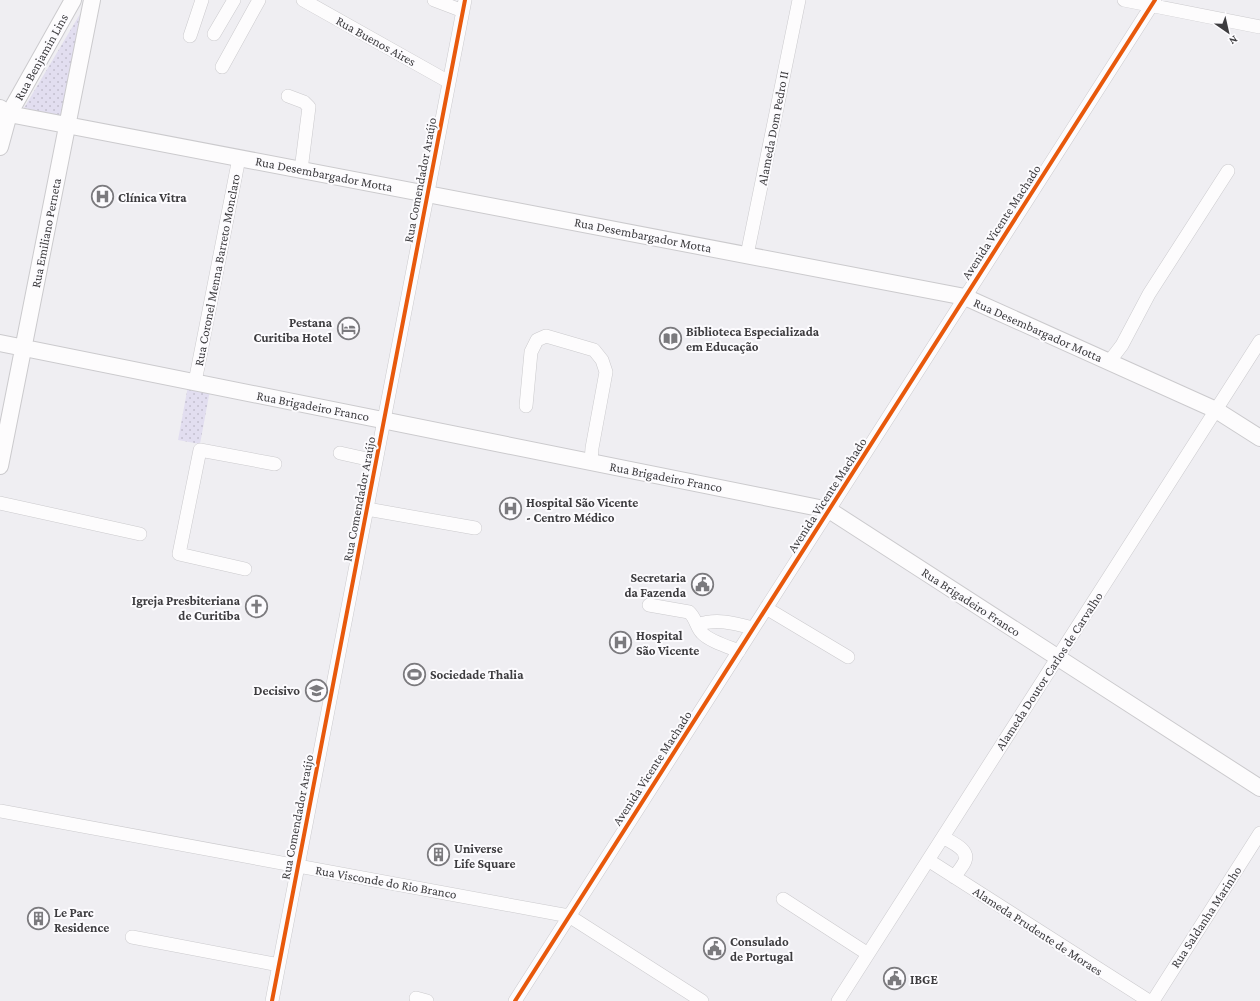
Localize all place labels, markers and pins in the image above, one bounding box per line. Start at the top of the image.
hospital icon: Clínica Vitra [90,184,116,210]
place label: Clínica Vitra [118,190,187,205]
place label: Pestana Curitiba Hotel [253,315,333,345]
hotel icon: Pestana Curitiba Hotel [335,316,361,342]
place label: Biblioteca Especializada em Educação [686,324,820,354]
library icon: Biblioteca Especializada em Educação [657,325,683,351]
place label: Hospital São Vicente - Centro Médico [526,495,638,525]
hospital icon: Hospital São Vicente - Centro Médico [497,496,523,522]
place label: Secretaria da Fazenda [624,570,687,600]
public building icon: Secretaria da Fazenda [689,571,715,597]
place label: Igreja Presbiteriana de Curitiba [132,593,241,623]
church icon: Igreja Presbiteriana de Curitiba [243,594,269,620]
place label: Hospital São Vicente [636,628,699,658]
hospital icon: Hospital São Vicente [608,629,634,655]
sports icon: Sociedade Thalia [402,661,428,687]
place label: Sociedade Thalia [430,667,524,682]
school or university icon: Decisivo [303,677,329,703]
place label: Decisivo [253,683,300,698]
place label: Universe Life Square [454,841,516,871]
building icon: Universe Life Square [426,842,452,868]
place label: Le Parc Residence [54,905,109,935]
building icon: Le Parc Residence [25,906,51,932]
place label: Consulado de Portugal [730,934,793,964]
public building icon: Consulado de Portugal [701,935,727,961]
public building icon: IBGE [881,966,907,992]
place label: IBGE [910,972,938,987]

